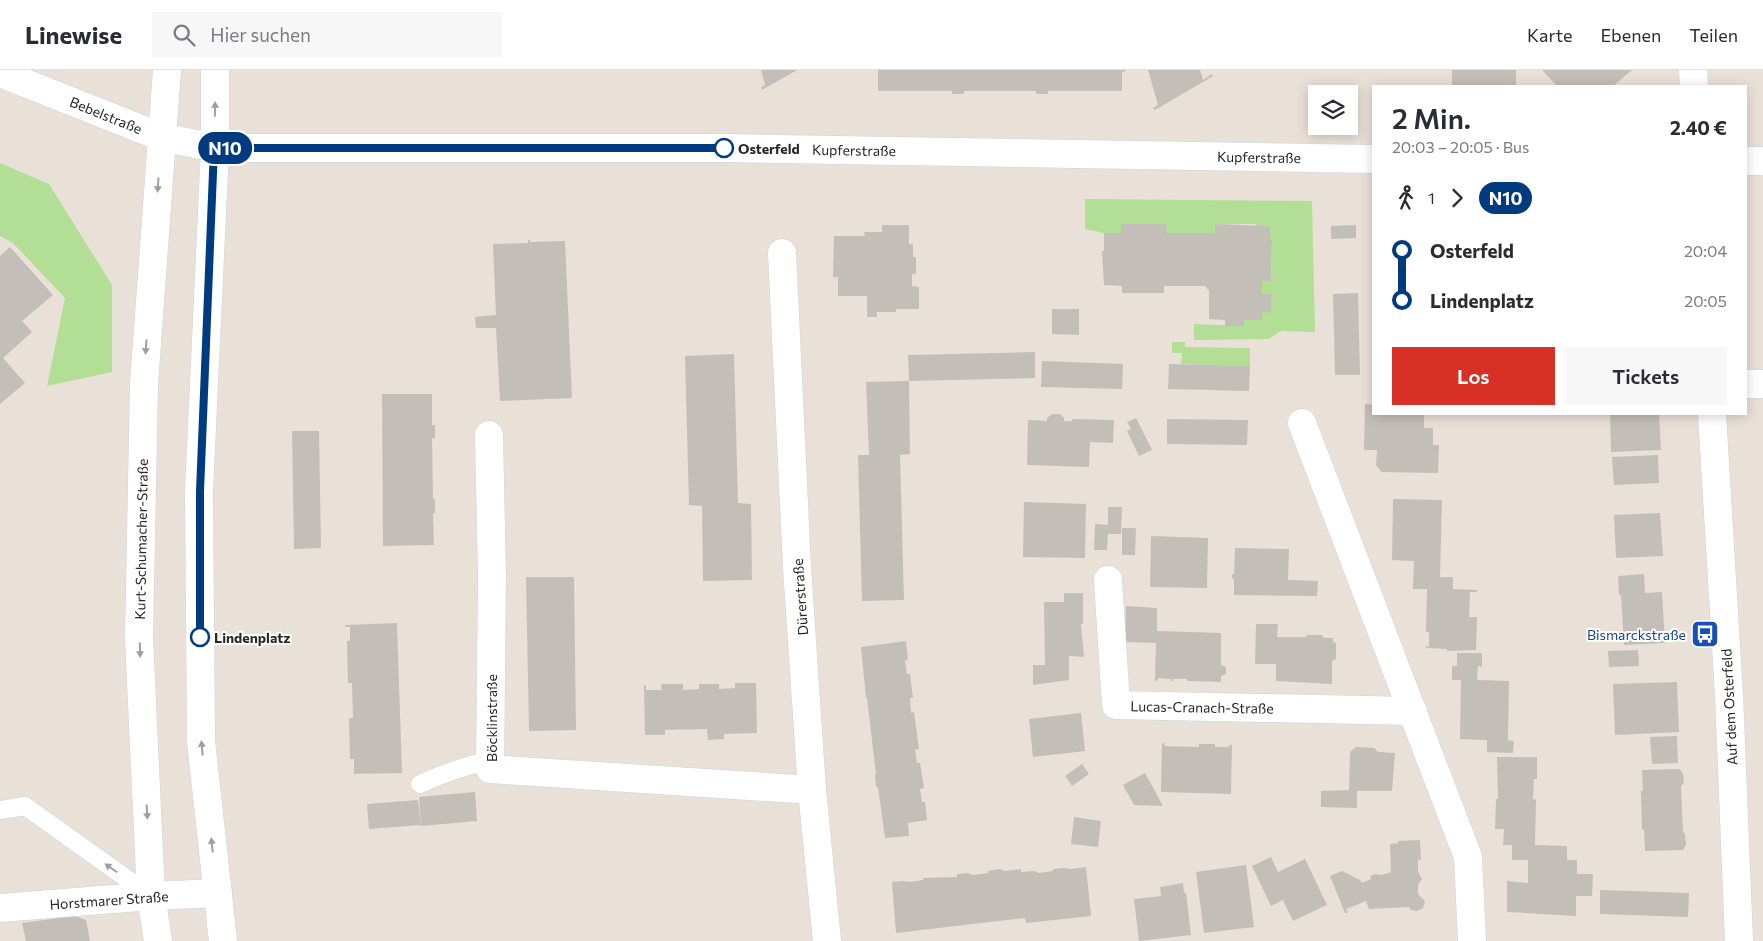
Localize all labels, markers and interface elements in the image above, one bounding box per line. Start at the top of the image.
search box [152,12,502,57]
text: Linewise [25,20,122,49]
icon: search [170,21,198,49]
text: Hier suchen [210,23,311,46]
text: Karte [1527,24,1572,46]
text: Ebenen [1600,24,1661,46]
text: Teilen [1689,24,1738,46]
map controls [1308,85,1358,135]
button: layers [1308,85,1358,135]
street label: Bebelstraße [67,93,145,137]
one-way arrow [211,101,219,117]
text: 2 Min. [1392,101,1471,135]
text: 2.40 € [1670,116,1727,139]
line badge: N10 [196,132,254,164]
text: N10 [208,137,242,159]
text: 20:03 – 20:05 · Bus [1392,137,1529,156]
marker: Osterfeld [714,138,734,158]
place label: Osterfeld [738,140,800,157]
street label: Kupferstraße [812,141,896,159]
street label: Kupferstraße [1217,148,1301,166]
one-way arrow [153,178,161,194]
icon: walk [1392,184,1420,212]
icon: forward [1443,184,1471,212]
text: N10 [1489,187,1522,209]
text: 1 [1428,188,1435,207]
text: Osterfeld [1430,239,1514,262]
text: 20:04 [1684,241,1727,260]
text: Lindenplatz [1430,289,1534,312]
text: 20:05 [1684,291,1727,310]
one-way arrow [142,340,150,356]
button: Los [1392,347,1555,405]
button: Tickets [1565,347,1727,405]
street label: Kurt-Schumacher-Straße [131,458,151,620]
street label: Dürerstraße [789,558,811,636]
bus stop icon: Bismarckstraße [1690,619,1720,649]
place label: Bismarckstraße [1587,626,1686,643]
marker: Lindenplatz [190,627,210,647]
place label: Lindenplatz [214,629,290,646]
one-way arrow [136,642,144,658]
street label: Auf dem Osterfeld [1717,648,1741,766]
street label: Böcklinstraße [483,674,500,762]
street label: Lucas-Cranach-Straße [1130,697,1274,717]
one-way arrow [198,740,206,756]
one-way arrow [143,804,151,820]
one-way arrow [208,836,216,852]
one-way arrow [104,863,118,873]
street label: Horstmarer Straße [49,887,169,913]

